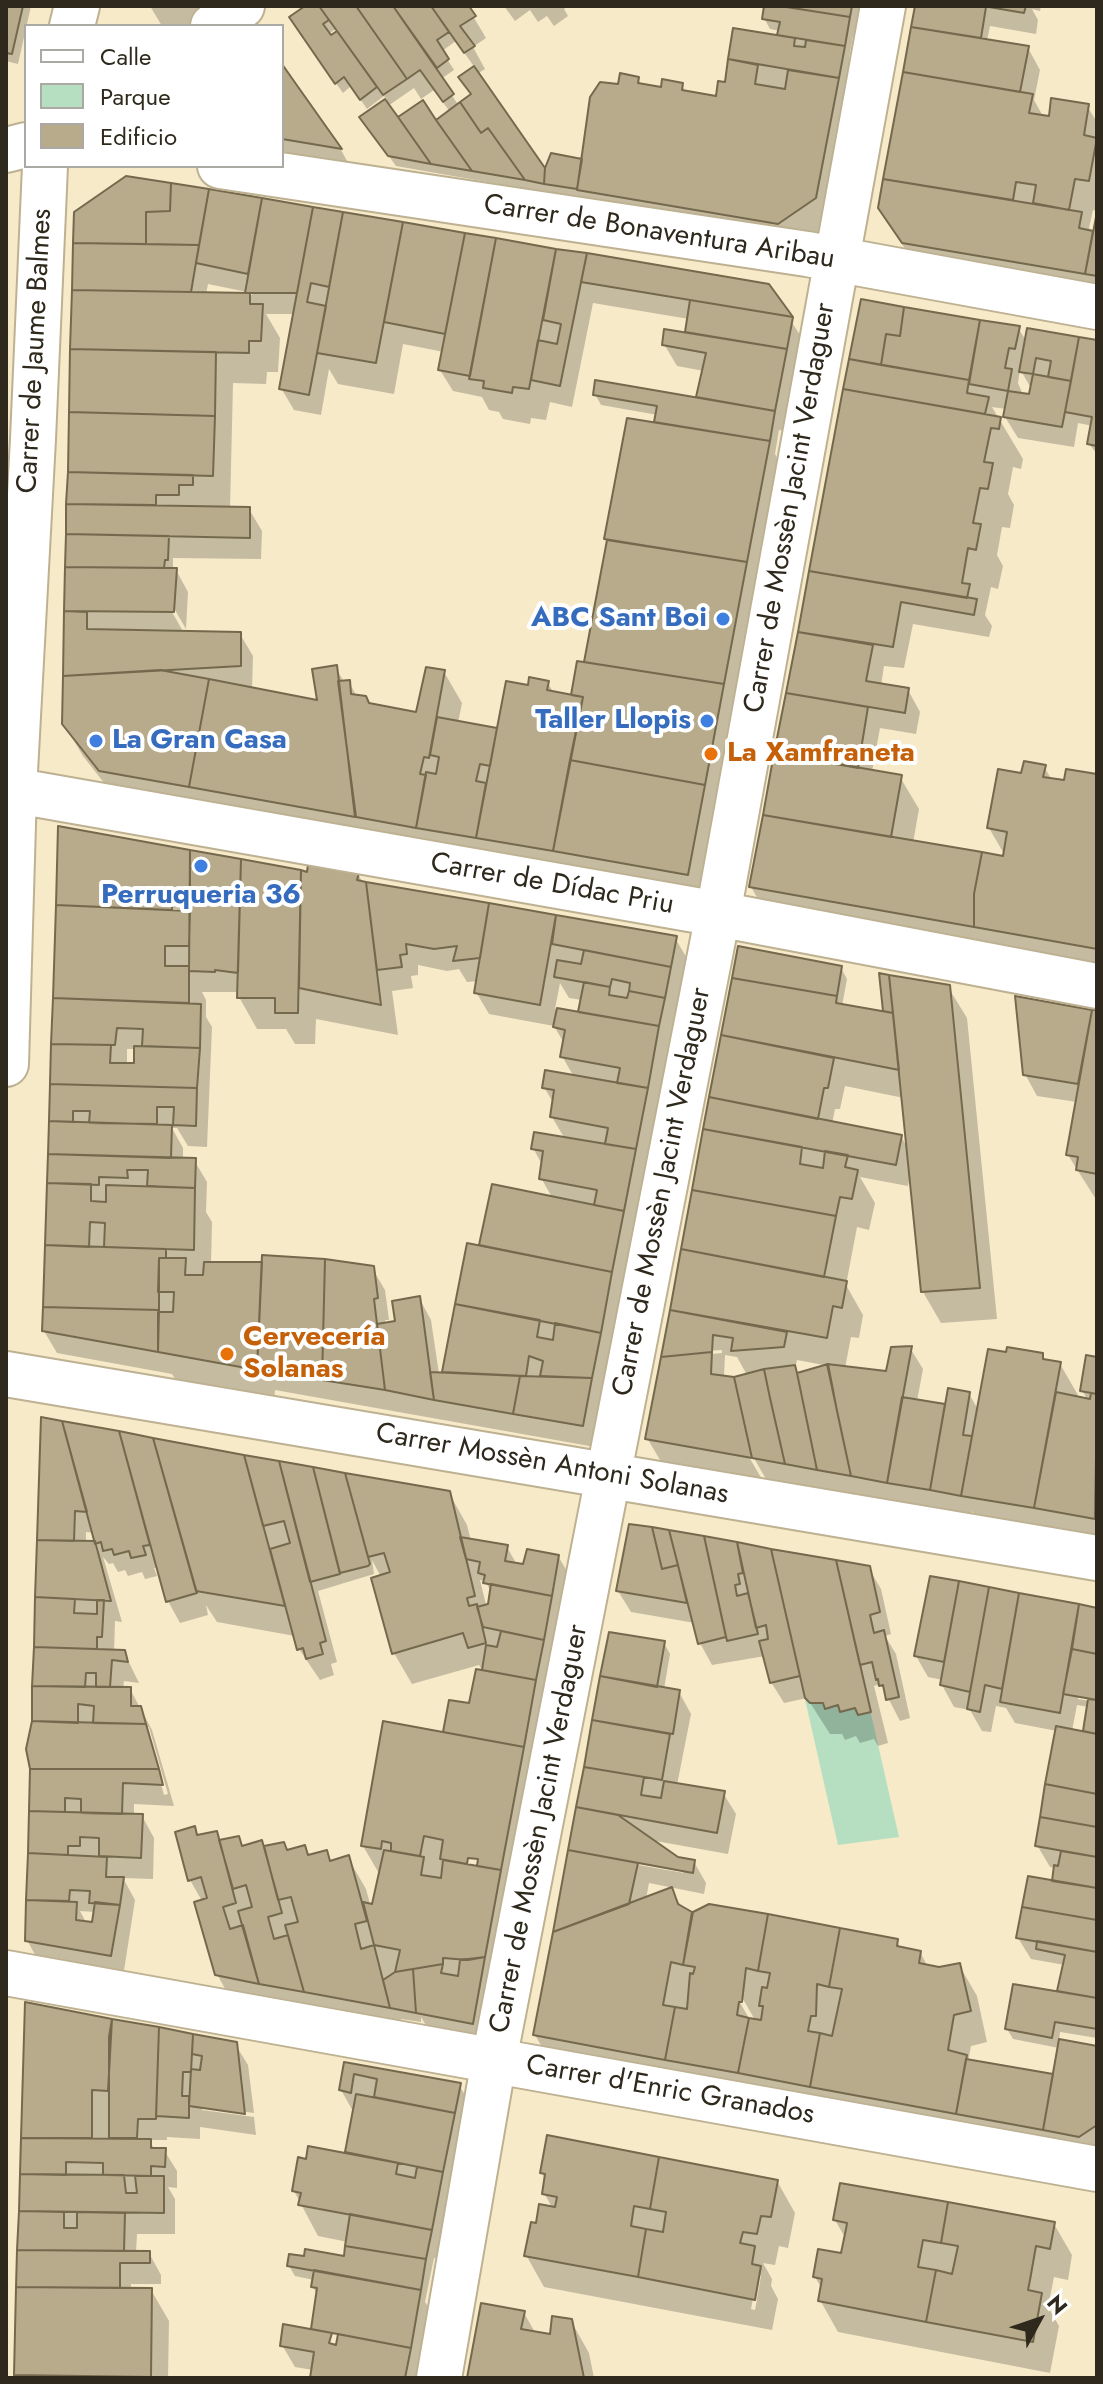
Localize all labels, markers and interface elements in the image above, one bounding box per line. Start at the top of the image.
legend [24,24,284,168]
text: Calle [100,39,151,74]
text: Parque [100,79,171,114]
text: Edificio [100,119,177,154]
street label: Carrer de Bonaventura Aribau [481,189,837,277]
street label: Carrer de Jaume Balmes [12,208,60,494]
street label: Carrer de Mossèn Jacint Verdaguer [738,300,844,716]
place label: ABC Sant Boi [531,602,707,636]
marker: ABC Sant Boi [714,610,732,628]
place label: Taller Llopis [535,704,691,738]
marker: Taller Llopis [698,712,716,730]
place label: La Gran Casa [112,724,287,758]
marker: La Gran Casa [87,732,105,750]
place label: La Xamfraneta [727,737,915,771]
marker: La Xamfraneta [702,745,720,763]
street label: Carrer de Dídac Priu [428,847,676,923]
marker: Perruqueria 36 [192,857,210,875]
place label: Perruqueria 36 [101,879,301,913]
street label: Carrer de Mossèn Jacint Verdaguer [607,985,719,1399]
place label: Cervecería Solanas [243,1321,386,1387]
marker: Cervecería Solanas [218,1345,236,1363]
street label: Carrer Mossèn Antoni Solanas [373,1417,731,1513]
street label: Carrer de Mossèn Jacint Verdaguer [484,1622,596,2036]
street label: Carrer d'Enric Granados [523,2049,817,2133]
north arrow [999,2280,1079,2360]
text: N [1040,2288,1075,2322]

